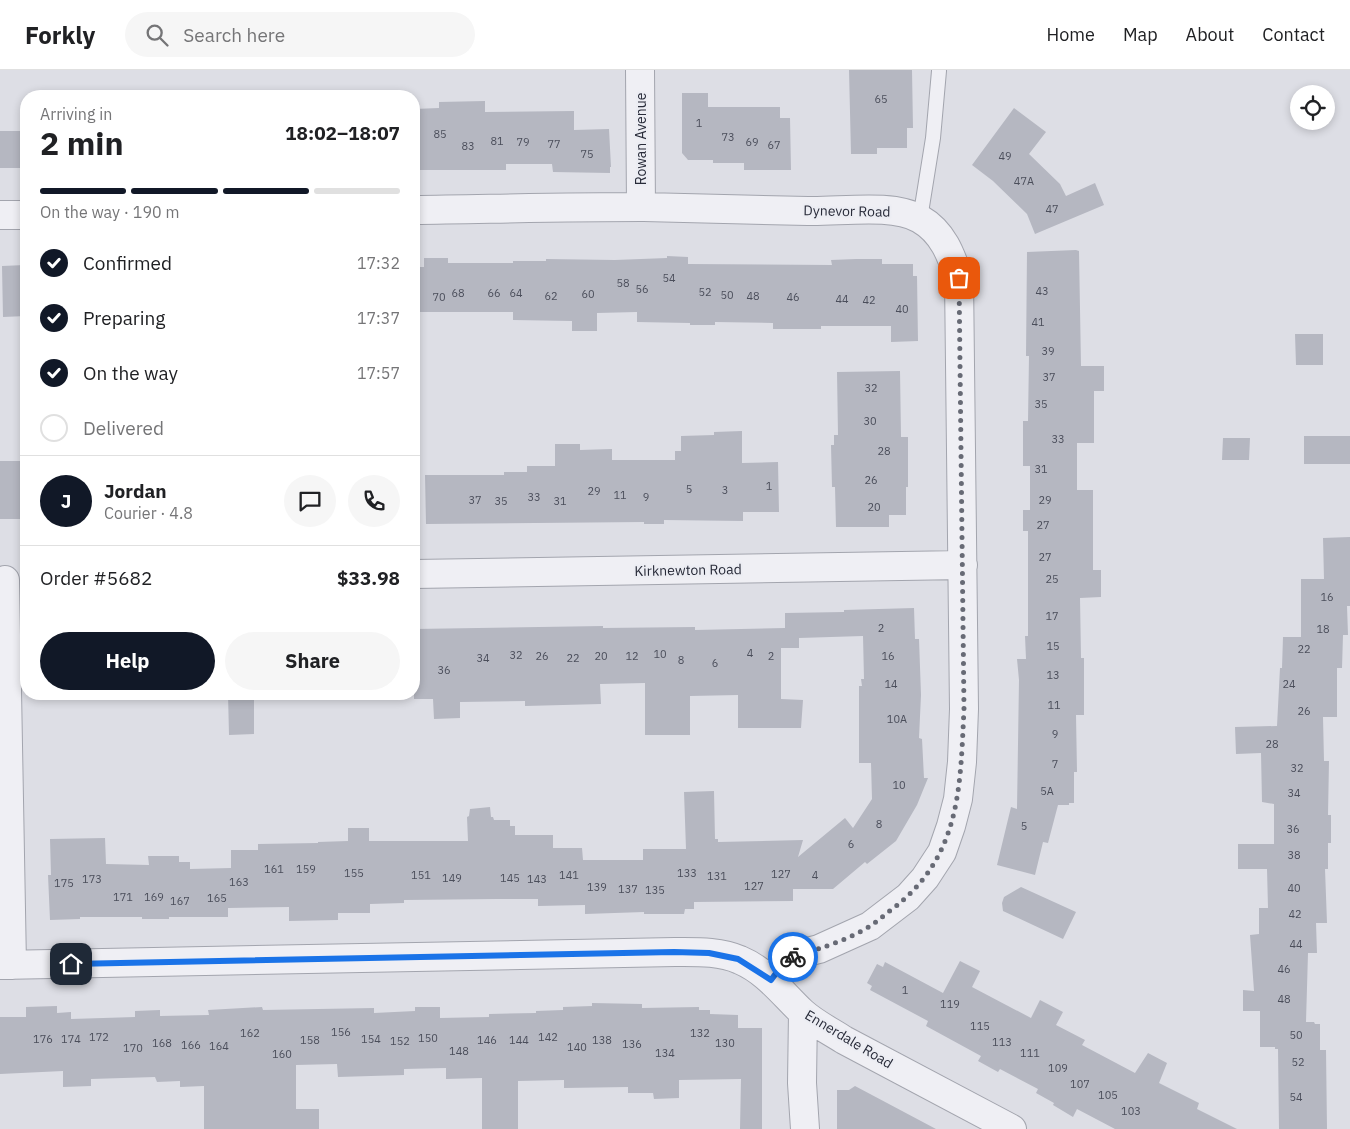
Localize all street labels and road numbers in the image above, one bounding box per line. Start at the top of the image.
street label: Rowan Avenue [632,92,650,185]
street label: Dynevor Road [803,201,891,221]
street label: Kirknewton Road [634,560,742,580]
street label: Ennerdale Road [802,1006,896,1072]

